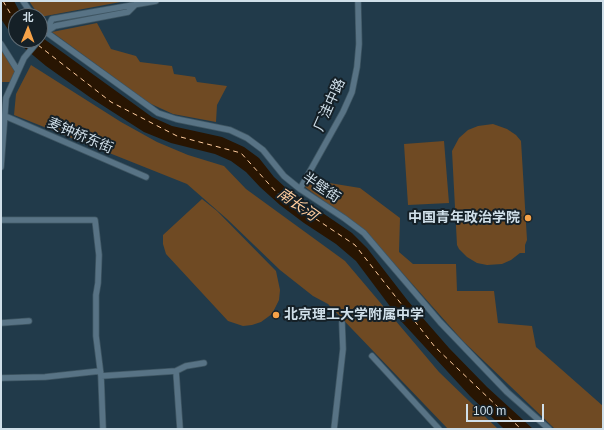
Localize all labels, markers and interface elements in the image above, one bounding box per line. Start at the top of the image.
north arrow [8,8,48,48]
text: 北 [23,11,34,23]
street label: 厂洼中路 [311,76,349,134]
street label: 麦钟桥东街 [45,115,115,157]
street label: 半壁街 [299,169,343,207]
water label: 南长河 [273,185,321,225]
place label: 中国青年政治学院 [408,210,520,226]
marker: 中国青年政治学院 [523,213,533,223]
place label: 北京理工大学附属中学 [284,307,424,323]
marker: 北京理工大学附属中学 [271,310,281,320]
scale bar [468,396,546,422]
text: 100 m [473,404,506,418]

